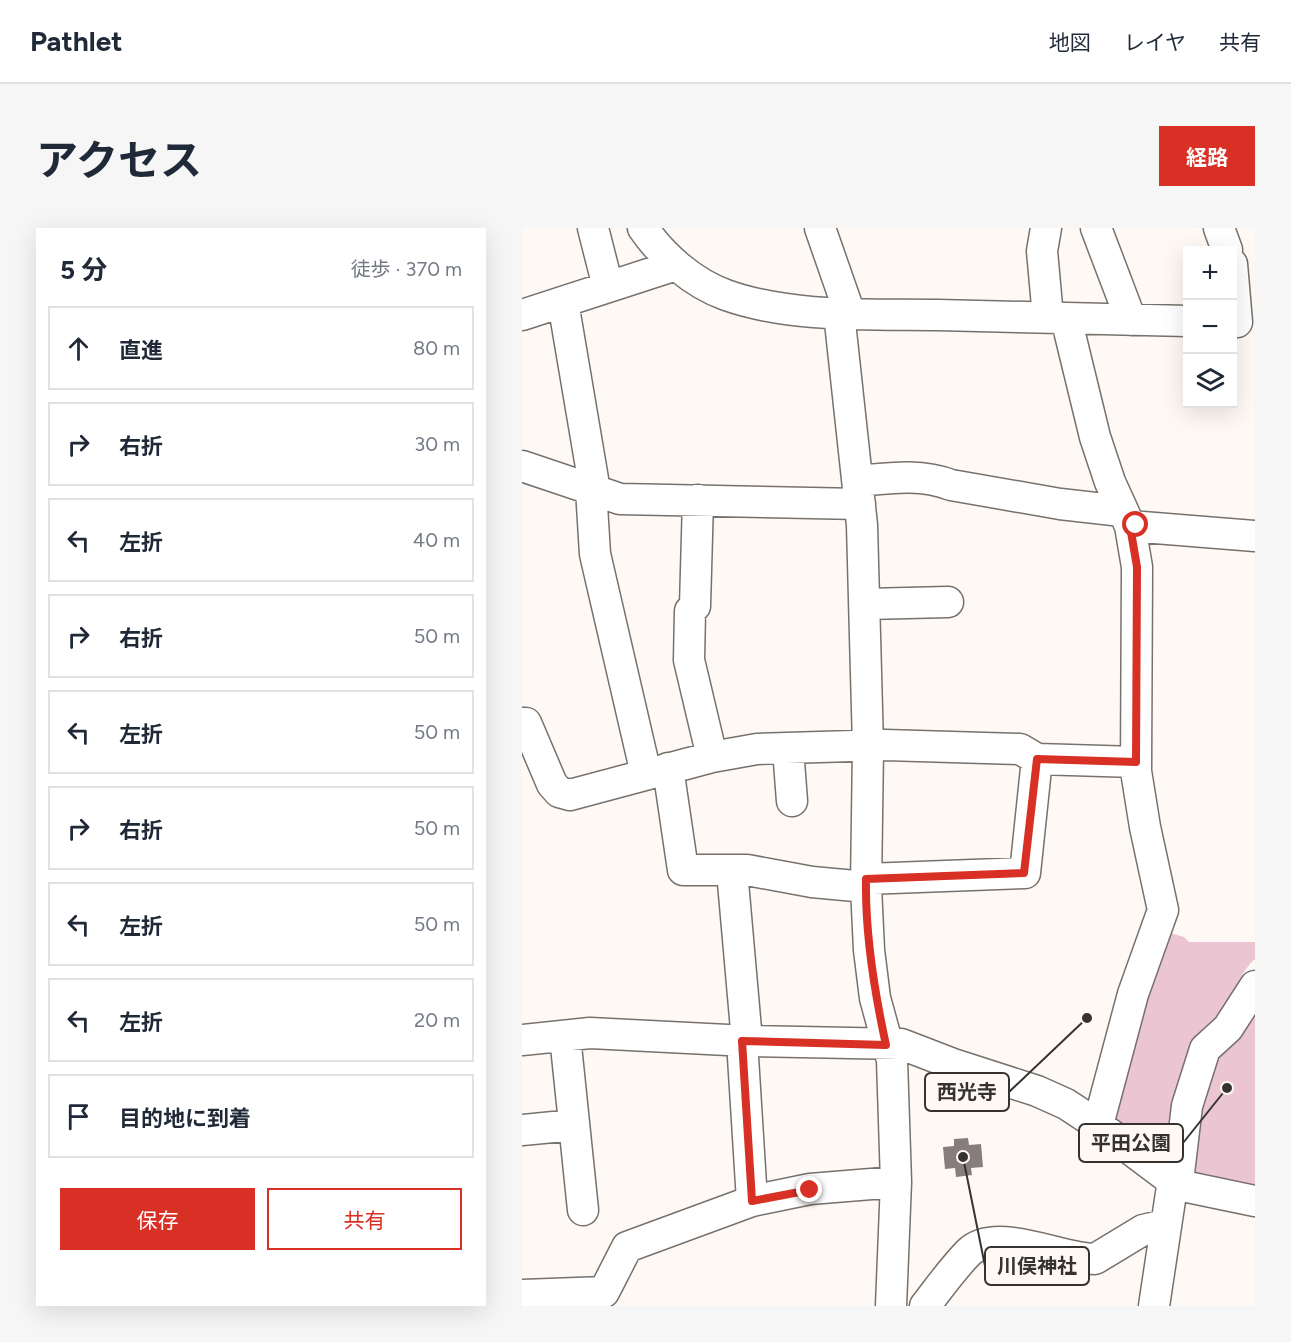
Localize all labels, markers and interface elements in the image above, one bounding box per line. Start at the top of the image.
text: Pathlet [30,24,122,58]
text: 地図 [1049,30,1091,55]
text: レイヤ [1124,30,1186,55]
text: 共有 [1219,30,1261,55]
button: 経路 [1159,126,1255,186]
text: アクセス [36,135,202,186]
map controls [1183,246,1237,408]
button: + [1183,246,1237,300]
text: 5 分 [60,254,107,286]
text: 徒歩 · 370 m [351,257,462,281]
button: − [1183,300,1237,354]
icon: ahead [62,332,95,365]
text: 80 m [413,336,460,360]
text: 直進 [119,337,163,364]
button: layers [1183,354,1237,408]
icon: right [62,428,95,461]
text: 30 m [414,432,460,456]
text: 右折 [119,433,163,460]
route start [1122,511,1148,537]
icon: left [62,524,95,557]
text: 40 m [413,528,460,552]
text: 左折 [119,529,163,556]
icon: right [62,620,95,653]
text: 50 m [414,624,460,648]
text: 右折 [119,625,163,652]
icon: left [62,716,95,749]
text: 50 m [414,720,460,744]
text: 左折 [119,721,163,748]
icon: right [62,812,95,845]
text: 50 m [414,816,460,840]
text: 右折 [119,817,163,844]
icon: left [62,908,95,941]
text: 50 m [414,912,460,936]
text: 左折 [119,913,163,940]
icon: left [62,1004,95,1037]
text: 20 m [414,1008,460,1032]
text: 左折 [119,1009,163,1036]
callout: 西光寺 [925,1073,1009,1111]
text: 西光寺 [937,1080,997,1104]
icon: arrive [62,1100,95,1133]
text: 目的地に到着 [119,1105,251,1132]
callout: 平田公園 [1079,1124,1183,1162]
text: 平田公園 [1091,1131,1171,1155]
route end [796,1176,822,1202]
button: 保存 [60,1188,255,1250]
button: 共有 [267,1188,462,1250]
callout: 川俣神社 [985,1247,1089,1285]
text: 川俣神社 [997,1254,1077,1278]

